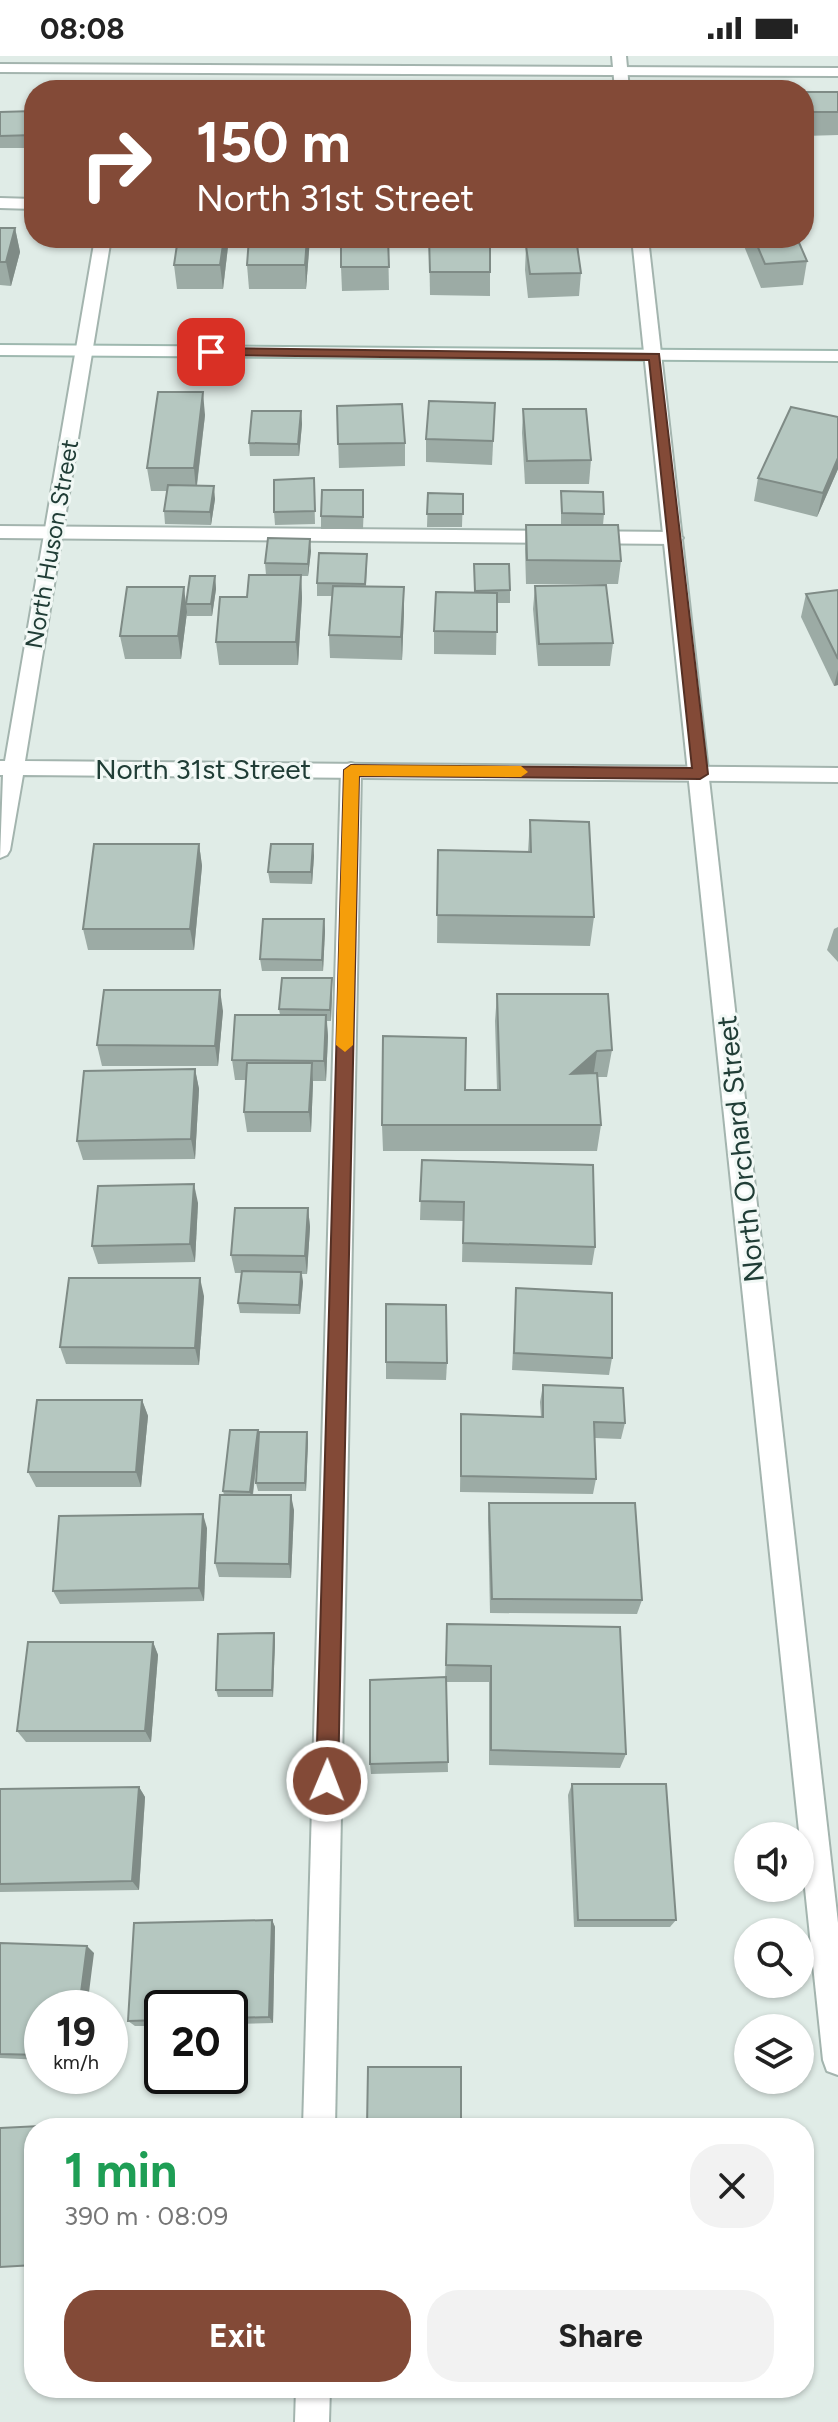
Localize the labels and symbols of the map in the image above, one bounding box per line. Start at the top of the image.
pin [177,318,245,386]
street label: North Huson Street [19,437,84,651]
street label: North 31st Street [95,752,311,786]
street label: North Orchard Street [709,1014,771,1284]
position arrow [285,1739,369,1823]
speed limit sign: 20 [144,1990,248,2094]

